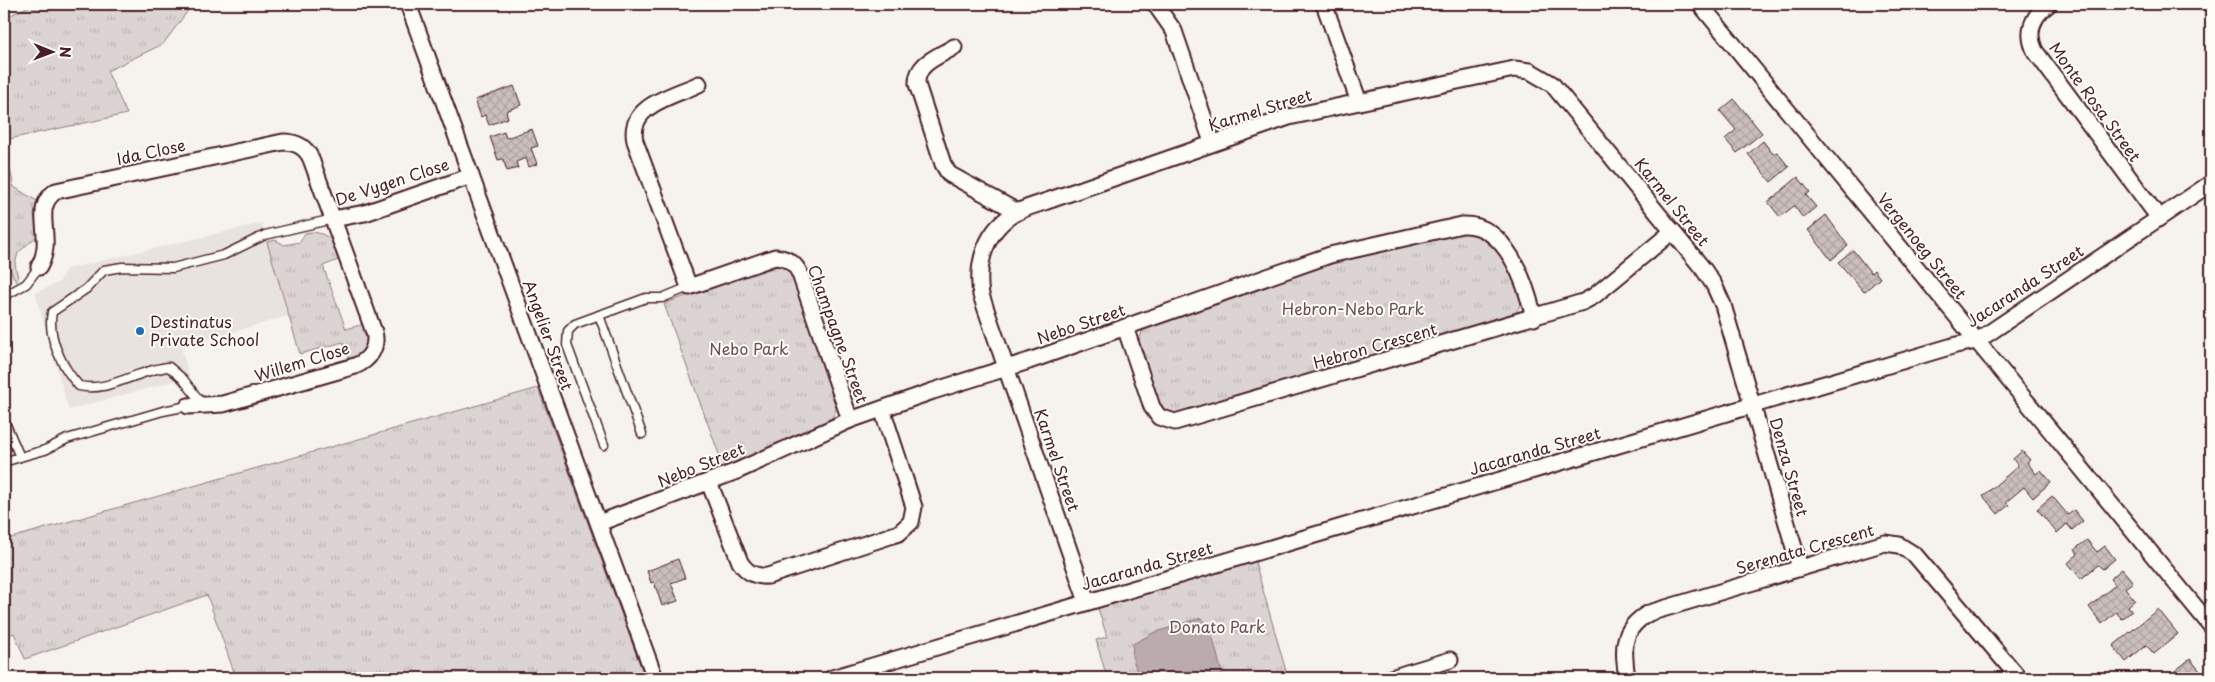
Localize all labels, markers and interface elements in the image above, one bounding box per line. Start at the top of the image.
north arrow [28,28,78,78]
street label: Monte Rosa Street [2044,37,2148,167]
text: N [55,47,76,58]
street label: Karmel Street [1205,82,1315,136]
street label: Ida Close [114,132,187,170]
street label: De Vygen Close [332,151,452,211]
street label: Karmel Street [1630,152,1716,251]
street label: Vergenoeg Street [1872,187,1974,304]
street label: Jacaranda Street [1961,238,2088,332]
street label: Champagne Street [803,261,875,407]
street label: Angelier Street [518,276,580,394]
park label: Hebron-Nebo Park [1282,296,1424,320]
street label: Nebo Street [1033,297,1128,349]
place label: Destinatus Private School [150,309,259,351]
street label: Hebron Crescent [1310,316,1440,374]
marker: Destinatus Private School [134,325,146,337]
street label: Willem Close [251,335,352,387]
park label: Nebo Park [709,336,789,360]
street label: Karmel Street [1029,405,1087,515]
street label: Denza Street [1764,415,1816,519]
street label: Jacaranda Street [1466,420,1604,480]
street label: Nebo Street [654,436,748,492]
street label: Serenata Crescent [1733,517,1877,579]
street label: Jacaranda Street [1078,535,1216,595]
park label: Donato Park [1168,614,1266,638]

